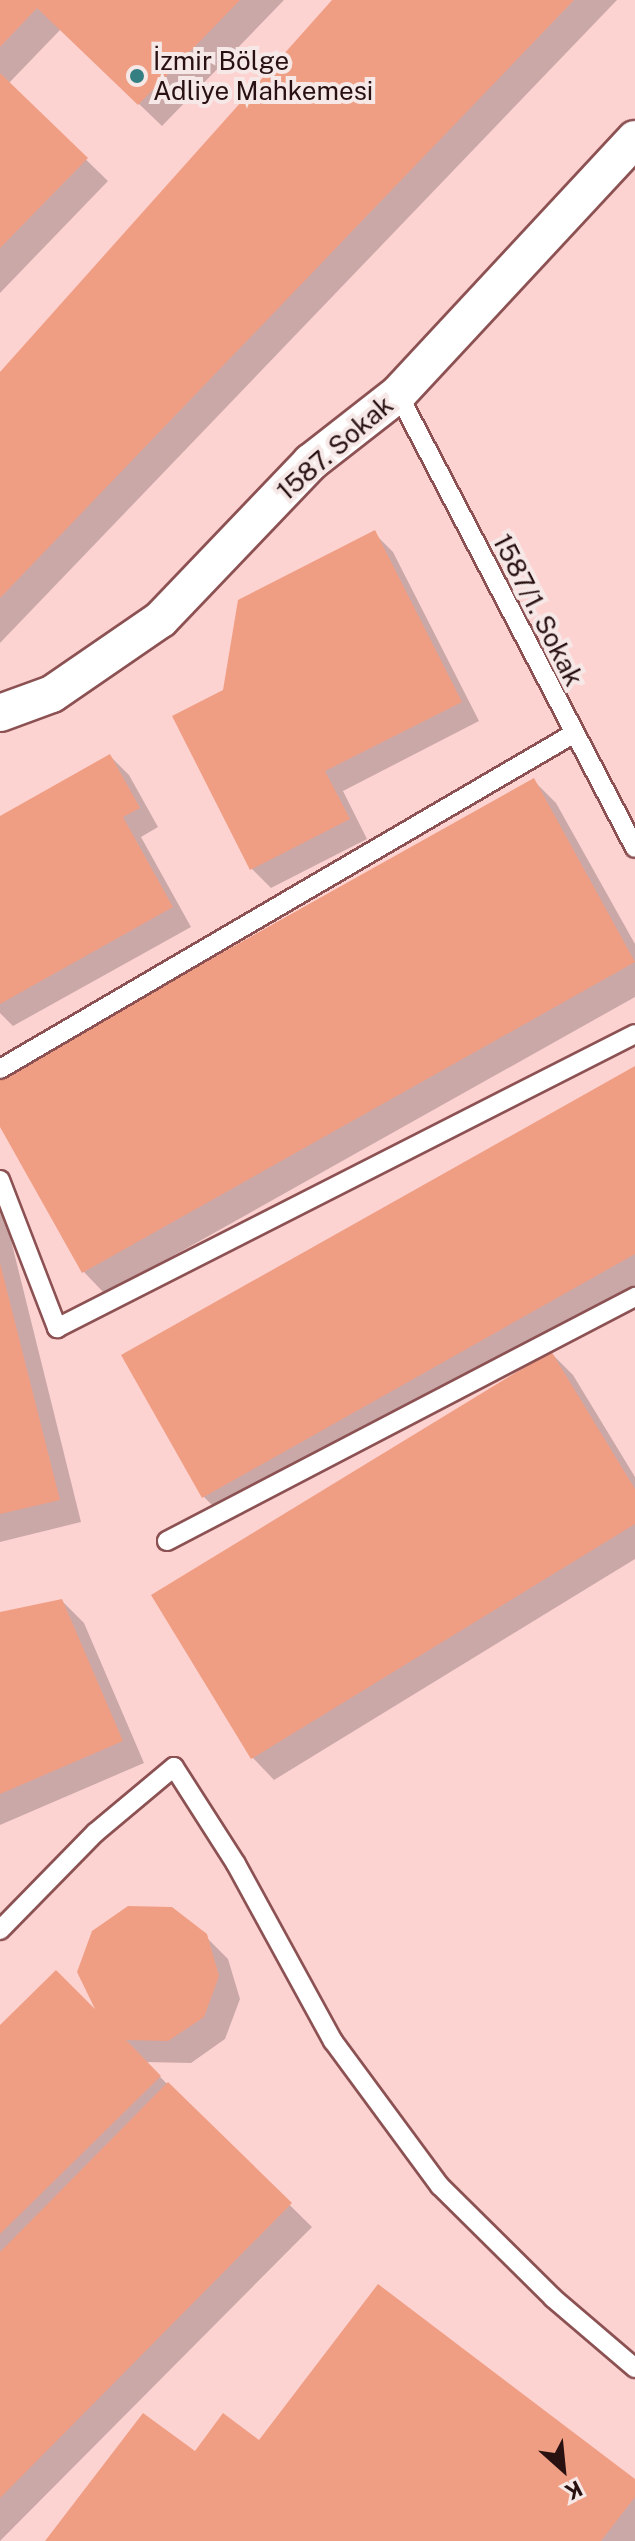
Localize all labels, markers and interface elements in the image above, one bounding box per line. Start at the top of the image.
place label: İzmir Bölge Adliye Mahkemesi [153,45,373,106]
marker: İzmir Bölge Adliye Mahkemesi [128,67,146,85]
street label: 1587. Sokak [271,389,399,507]
street label: 1587/1. Sokak [486,529,590,691]
north arrow [523,2429,603,2509]
text: K [561,2475,587,2506]

